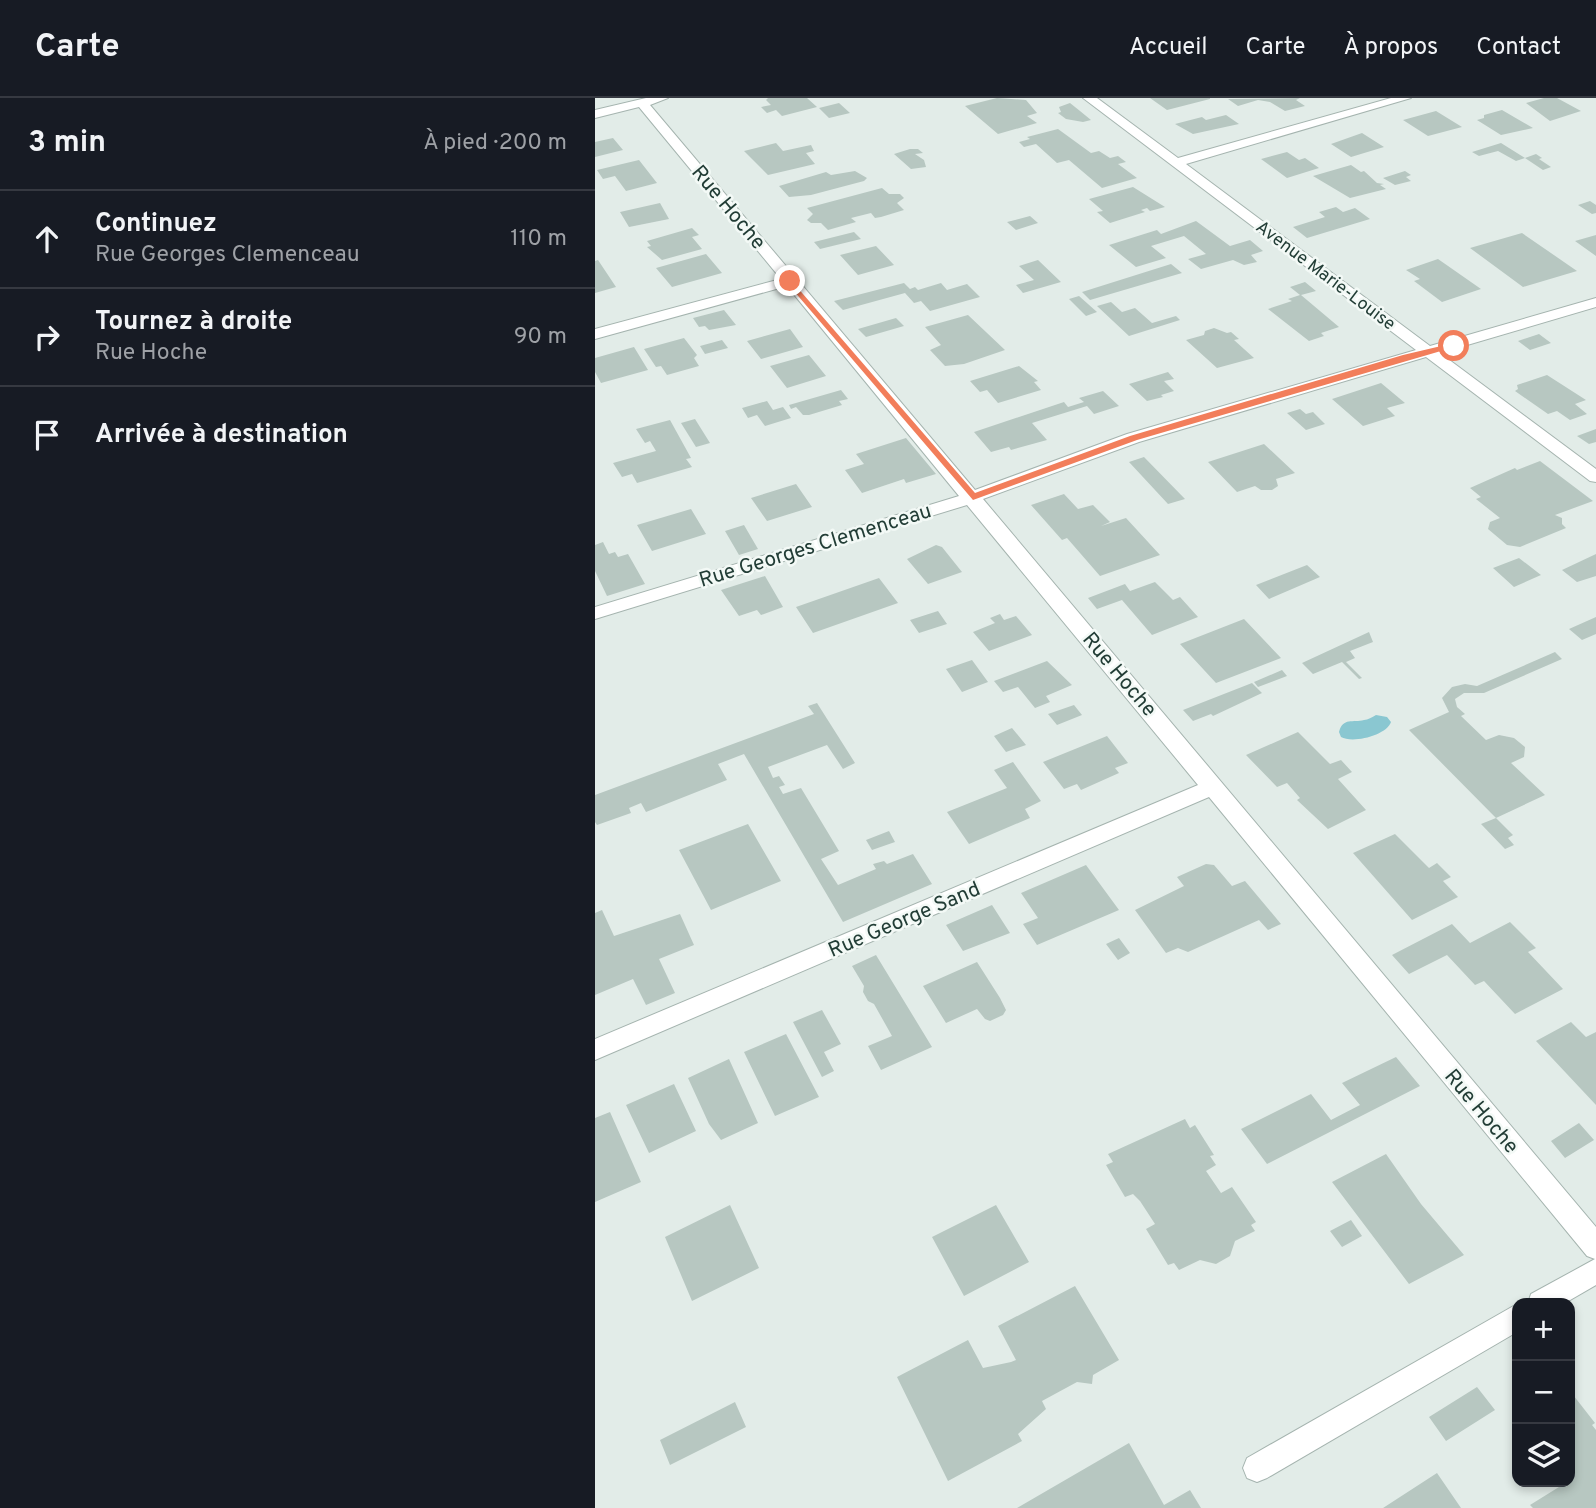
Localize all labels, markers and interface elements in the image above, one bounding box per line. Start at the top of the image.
text: Carte [35,27,120,69]
text: Accueil [1129,33,1208,63]
text: Carte [1246,33,1305,63]
text: À propos [1343,33,1438,63]
text: Contact [1476,33,1561,63]
text: 3 min [28,125,106,162]
text: À pied · 200 m [423,129,567,158]
street label: Rue Hoche [685,160,771,256]
text: Continuez [95,208,217,241]
street label: Avenue Marie-Louise [1251,216,1400,336]
icon: ahead [28,220,66,258]
text: 110 m [510,225,567,254]
text: Rue Georges Clemenceau [95,241,360,270]
route end [774,265,805,296]
text: Tournez à droite [95,306,292,339]
icon: right [28,318,66,356]
text: 90 m [514,323,567,352]
route start [1438,330,1469,361]
text: Rue Hoche [95,339,207,368]
icon: arrive [28,416,66,454]
text: Arrivée à destination [95,419,348,452]
street label: Rue Georges Clemenceau [696,498,935,595]
street label: Rue Hoche [1076,627,1162,723]
street label: Rue George Sand [824,876,985,965]
street label: Rue Hoche [1438,1064,1524,1160]
map controls [1512,1298,1575,1487]
button: + [1512,1298,1575,1361]
button: − [1512,1361,1575,1424]
button: layers [1512,1424,1575,1487]

